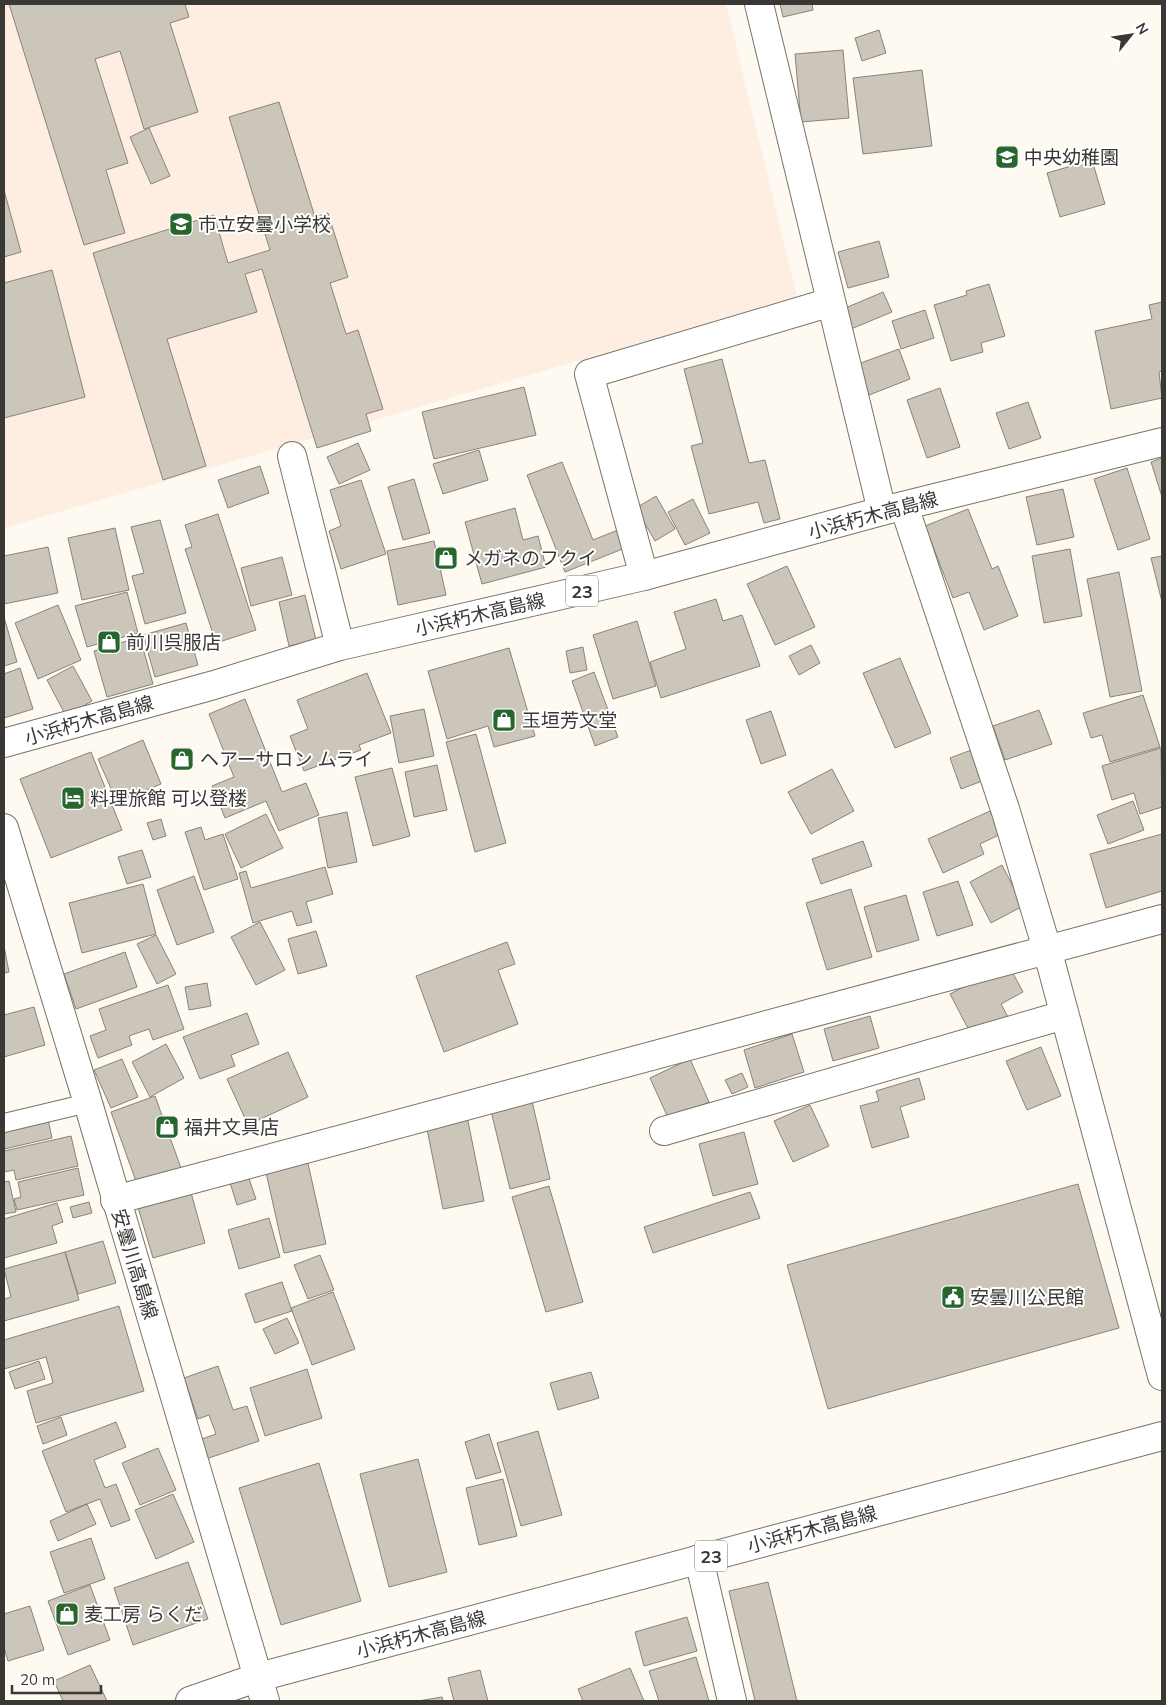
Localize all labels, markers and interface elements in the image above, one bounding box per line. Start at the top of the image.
north arrow [1106,10,1156,60]
text: N [1132,19,1153,38]
school or university icon: 中央幼稚園 [994,144,1020,170]
place label: 中央幼稚園 [1024,145,1119,169]
school or university icon: 市立安曇小学校 [168,211,194,237]
place label: 市立安曇小学校 [198,212,331,236]
street label: 小浜朽木高島線 [806,486,940,544]
shop icon: メガネのフクイ [433,545,459,571]
place label: メガネのフクイ [464,546,597,570]
road number: 23 [566,576,598,606]
street label: 小浜朽木高島線 [412,587,548,641]
shop icon: 前川呉服店 [96,629,122,655]
place label: 前川呉服店 [126,630,221,654]
street label: 小浜朽木高島線 [22,690,156,750]
shop icon: 玉垣芳文堂 [491,707,517,733]
place label: 玉垣芳文堂 [522,708,617,732]
shop icon: ヘアーサロン ムライ [169,746,195,772]
place label: ヘアーサロン ムライ [200,747,374,771]
hotel icon: 料理旅館 可以登楼 [60,785,86,811]
place label: 料理旅館 可以登楼 [90,786,247,810]
shop icon: 福井文具店 [154,1114,180,1140]
place label: 福井文具店 [184,1115,279,1139]
street label: 安曇川高島線 [107,1206,163,1322]
public building icon: 安曇川公民館 [940,1284,966,1310]
place label: 安曇川公民館 [970,1285,1084,1309]
street label: 小浜朽木高島線 [745,1500,879,1558]
road number: 23 [695,1540,727,1572]
shop icon: 麦工房 らくだ [54,1601,80,1627]
place label: 麦工房 らくだ [84,1602,203,1626]
street label: 小浜朽木高島線 [354,1605,488,1663]
scale bar [12,1662,101,1694]
text: 20 m [20,1670,55,1689]

